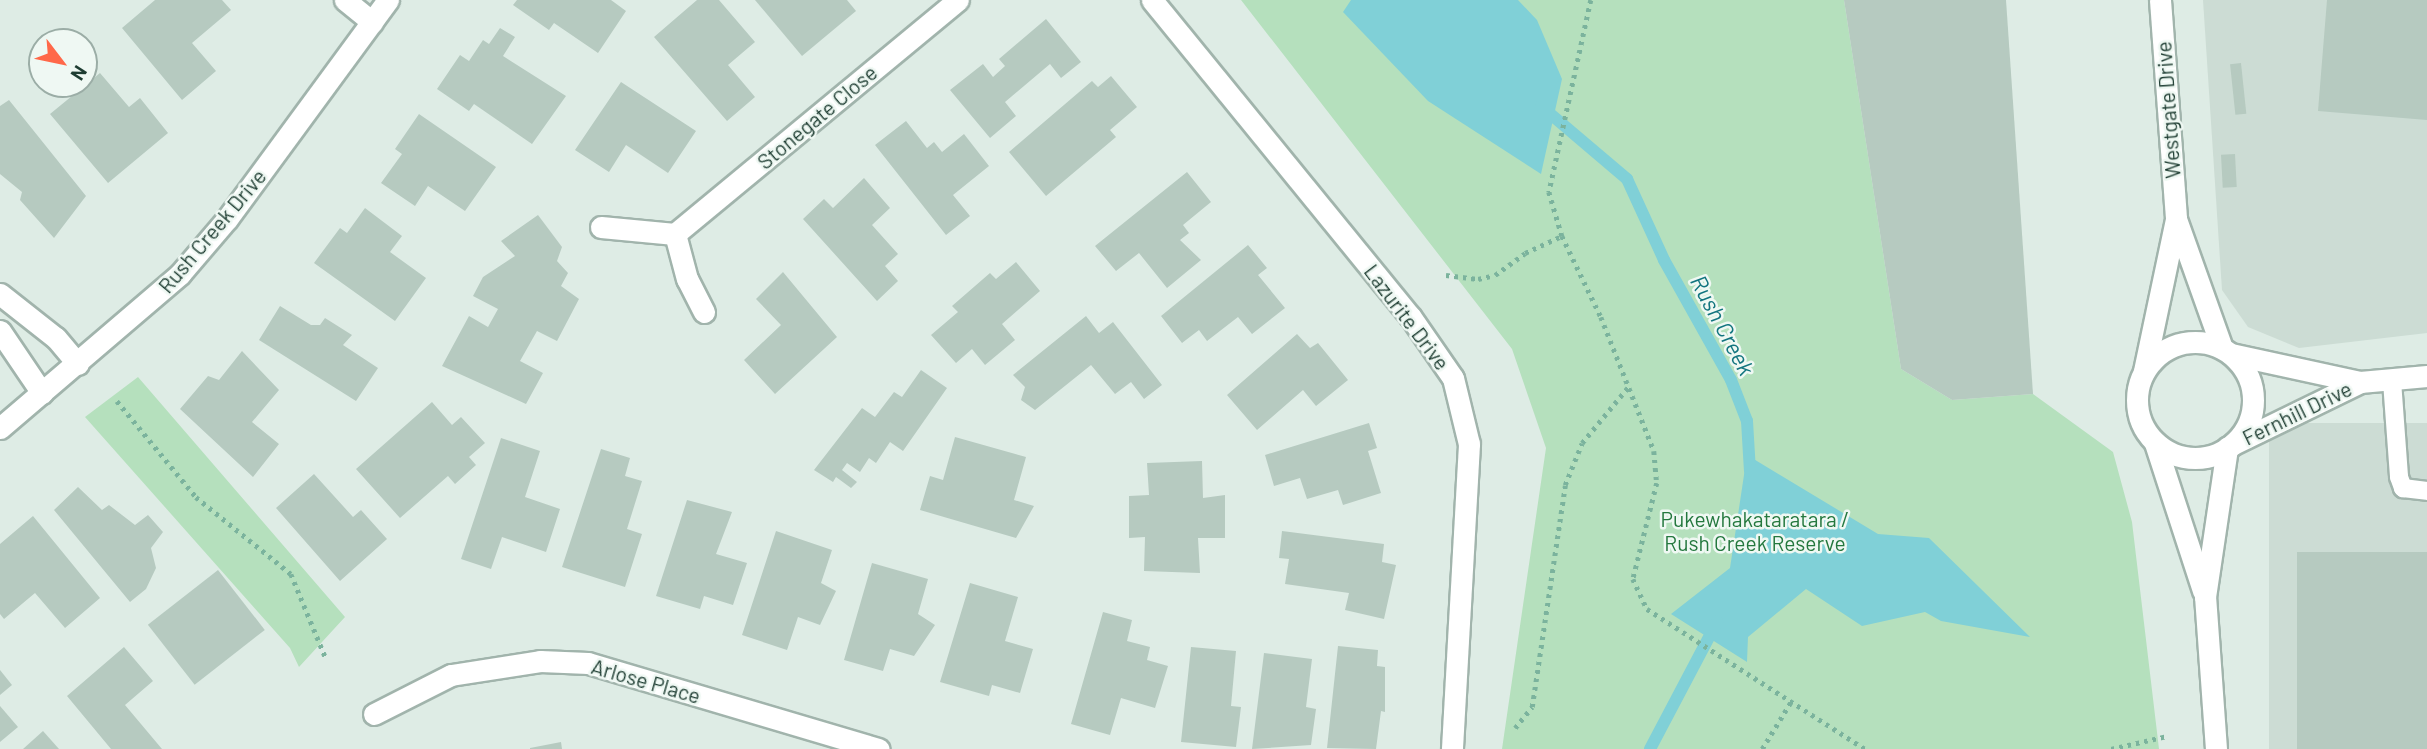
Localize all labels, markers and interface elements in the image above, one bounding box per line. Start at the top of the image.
north arrow [28,28,98,98]
street label: Westgate Drive [2151,41,2185,179]
street label: Stonegate Close [752,60,882,174]
text: N [66,62,93,85]
street label: Rush Creek Drive [153,164,271,298]
street label: Lazurite Drive [1359,259,1455,375]
water label: Rush Creek [1685,270,1761,380]
street label: Fernhill Drive [2238,376,2356,450]
park label: Pukewhakataratara / Rush Creek Reserve [1661,506,1849,556]
street label: Arlose Place [589,653,703,709]

